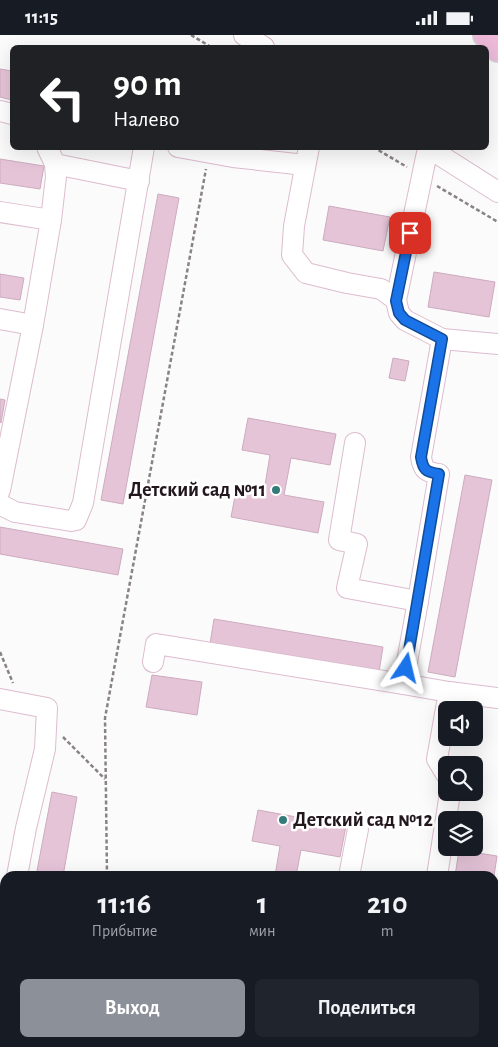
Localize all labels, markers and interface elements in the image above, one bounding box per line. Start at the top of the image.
text: 11:15 [25,8,58,27]
icon: left [30,65,95,130]
text: 90 m [113,67,182,102]
text: Налево [113,108,179,130]
pin [389,212,431,254]
icon: arrive [396,219,424,247]
place label: Детский сад №11 [128,480,266,500]
marker: Детский сад №11 [270,484,282,496]
position arrow [379,641,431,693]
map controls [438,701,483,856]
button: sound [438,701,483,746]
button: search [438,756,483,801]
place label: Детский сад №12 [293,810,433,830]
button: layers [438,811,483,856]
marker: Детский сад №12 [277,814,289,826]
text: 11:16 [98,889,151,919]
text: 1 [257,889,268,919]
text: 210 [367,889,408,919]
text: Прибытие [91,923,157,939]
text: мин [249,923,275,939]
text: m [381,923,394,939]
button: Выход [20,979,245,1037]
button: Поделиться [255,979,479,1037]

